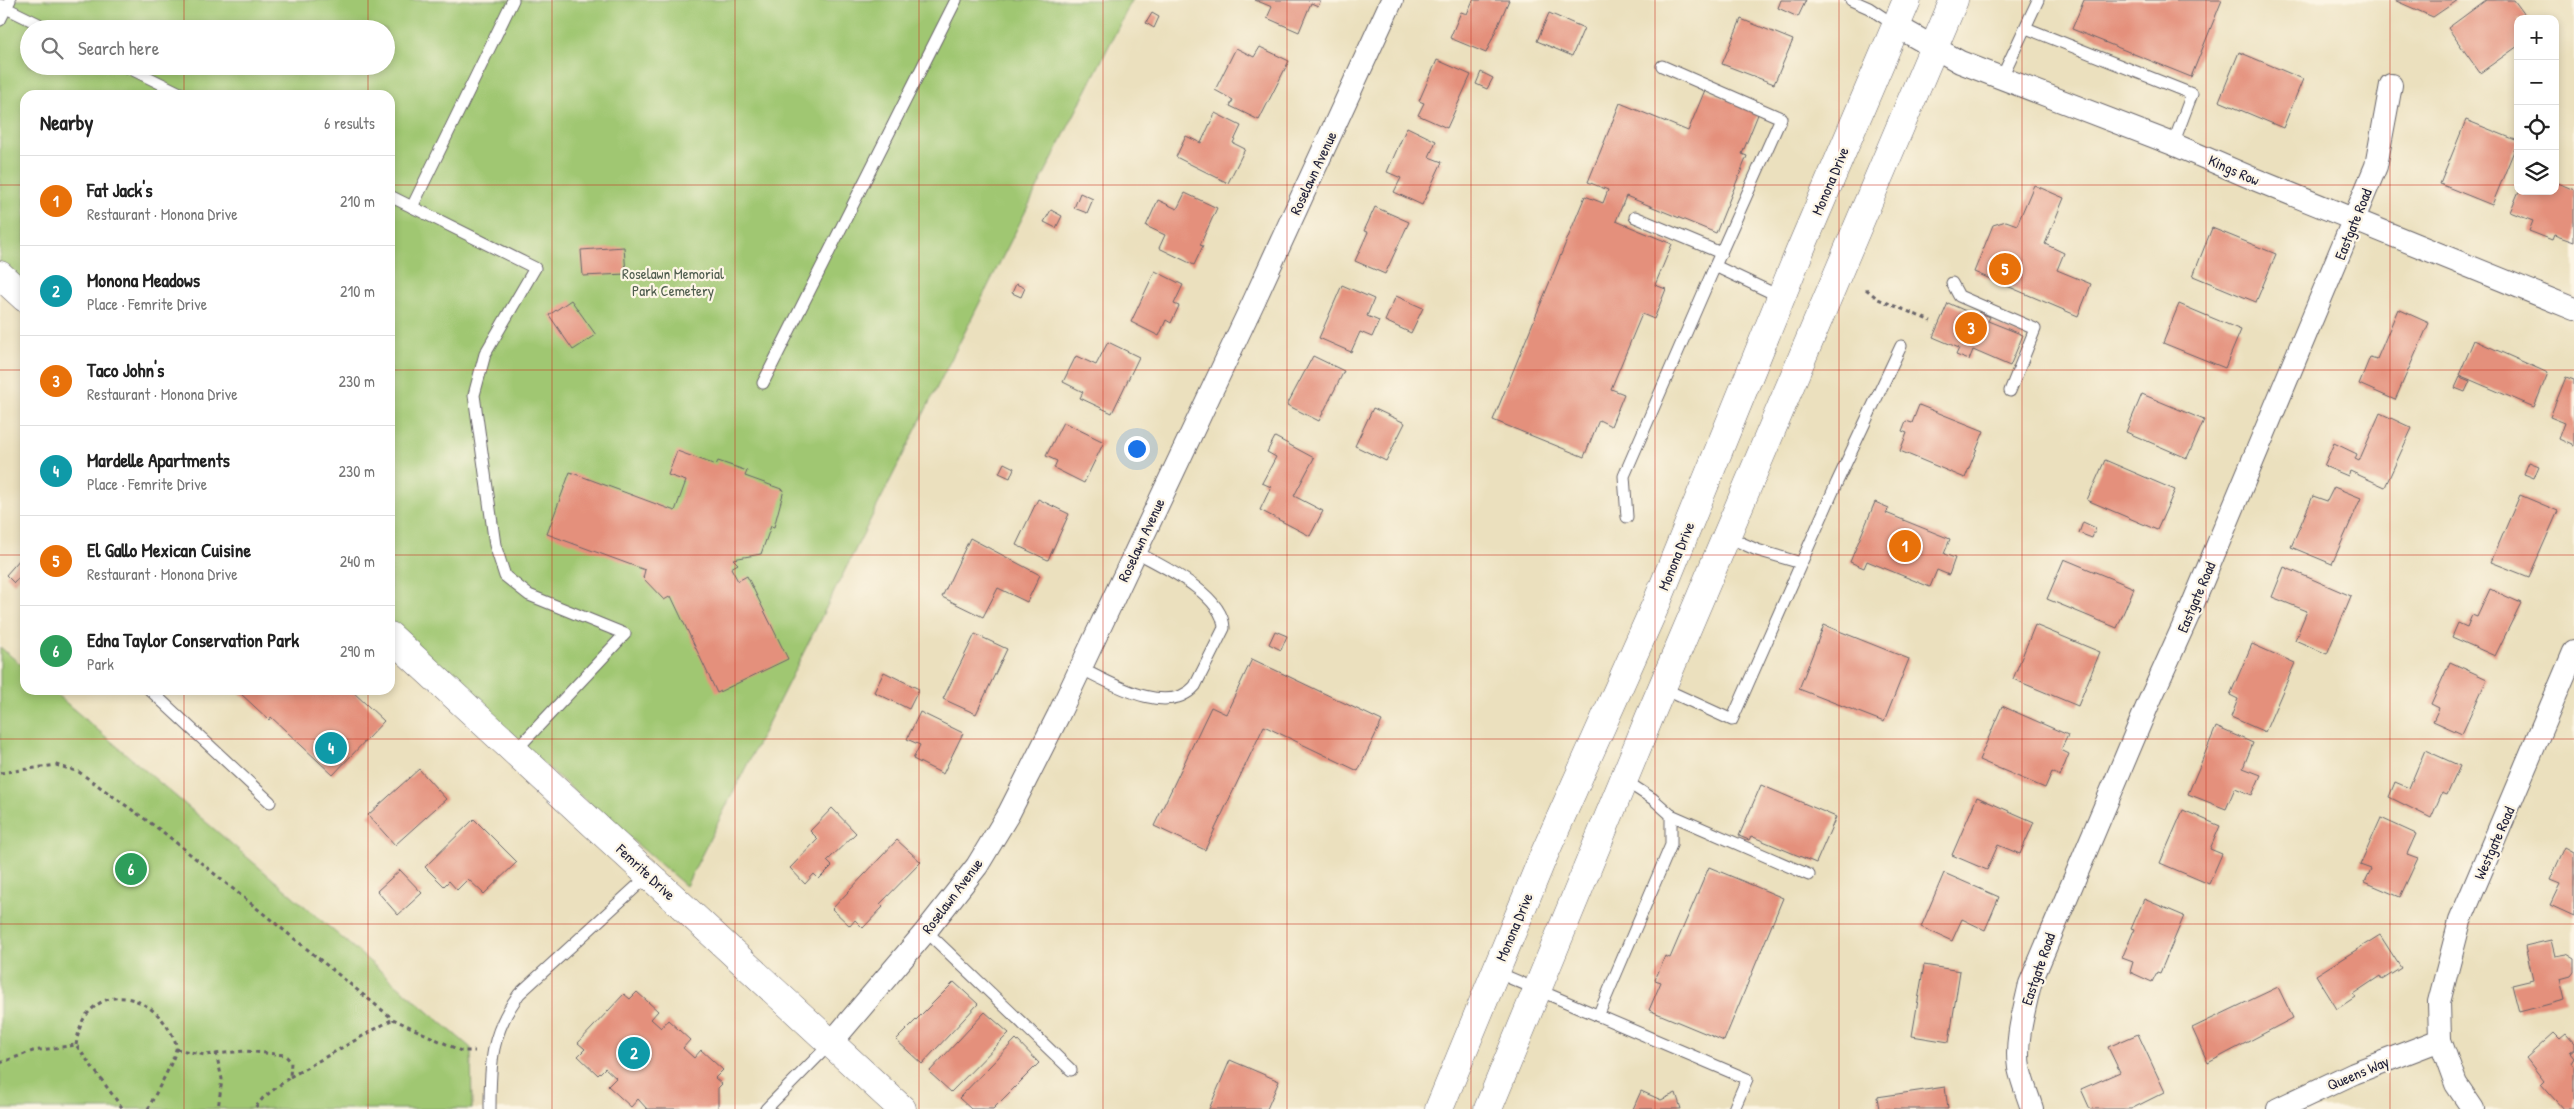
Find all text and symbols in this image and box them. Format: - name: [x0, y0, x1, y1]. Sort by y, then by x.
- map controls: [2514, 15, 2559, 195]
- button: +: [2514, 15, 2559, 60]
- search box: [20, 20, 395, 75]
- icon: search: [38, 34, 66, 62]
- text: Search here: [78, 35, 159, 61]
- button: −: [2514, 60, 2559, 105]
- button: locate: [2514, 105, 2559, 150]
- text: Nearby: [40, 108, 93, 137]
- text: 6 results: [324, 112, 375, 134]
- street label: Roselawn Avenue: [1285, 128, 1341, 218]
- street label: Monona Drive: [1806, 144, 1854, 218]
- street label: Kings Row: [2205, 149, 2263, 191]
- button: layers: [2514, 150, 2559, 195]
- text: Fat Jack's: [87, 177, 153, 203]
- street label: Eastgate Road: [2329, 185, 2377, 263]
- text: 1: [53, 190, 59, 212]
- text: 210 m: [340, 190, 375, 212]
- text: Restaurant · Monona Drive: [87, 203, 238, 225]
- pin: 5: [1989, 250, 2021, 288]
- park label: Roselawn Memorial Park Cemetery: [622, 263, 724, 301]
- text: Monona Meadows: [87, 267, 200, 293]
- text: 2: [52, 280, 60, 302]
- text: 210 m: [340, 280, 375, 302]
- text: Place · Femrite Drive: [87, 293, 207, 315]
- pin: 3: [1955, 309, 1987, 347]
- text: Taco John's: [87, 357, 164, 383]
- text: 3: [52, 370, 60, 392]
- text: 230 m: [339, 370, 375, 392]
- text: Restaurant · Monona Drive: [87, 383, 238, 405]
- your location: [1124, 436, 1150, 462]
- text: Mardelle Apartments: [87, 447, 230, 473]
- text: 4: [53, 460, 59, 482]
- text: 230 m: [339, 460, 375, 482]
- text: Place · Femrite Drive: [87, 473, 207, 495]
- street label: Roselawn Avenue: [1113, 495, 1169, 585]
- street label: Monona Drive: [1653, 519, 1699, 593]
- pin: 1: [1889, 527, 1921, 565]
- text: El Gallo Mexican Cuisine: [87, 537, 251, 563]
- text: 5: [53, 550, 59, 572]
- text: 240 m: [340, 550, 375, 572]
- street label: Eastgate Road: [2172, 558, 2220, 636]
- text: Restaurant · Monona Drive: [87, 563, 238, 585]
- text: Edna Taylor Conservation Park: [87, 627, 299, 653]
- text: 6: [53, 640, 59, 662]
- text: 290 m: [340, 640, 375, 662]
- text: Park: [87, 653, 114, 675]
- pin: 4: [315, 729, 347, 767]
- street label: Westgate Road: [2469, 803, 2519, 883]
- street label: Femrite Drive: [611, 838, 680, 905]
- pin: 6: [115, 850, 147, 888]
- street label: Roselawn Avenue: [917, 854, 987, 938]
- street label: Monona Drive: [1490, 890, 1538, 964]
- street label: Eastgate Road: [2016, 930, 2060, 1008]
- pin: 2: [618, 1034, 650, 1072]
- street label: Queens Way: [2324, 1051, 2392, 1095]

